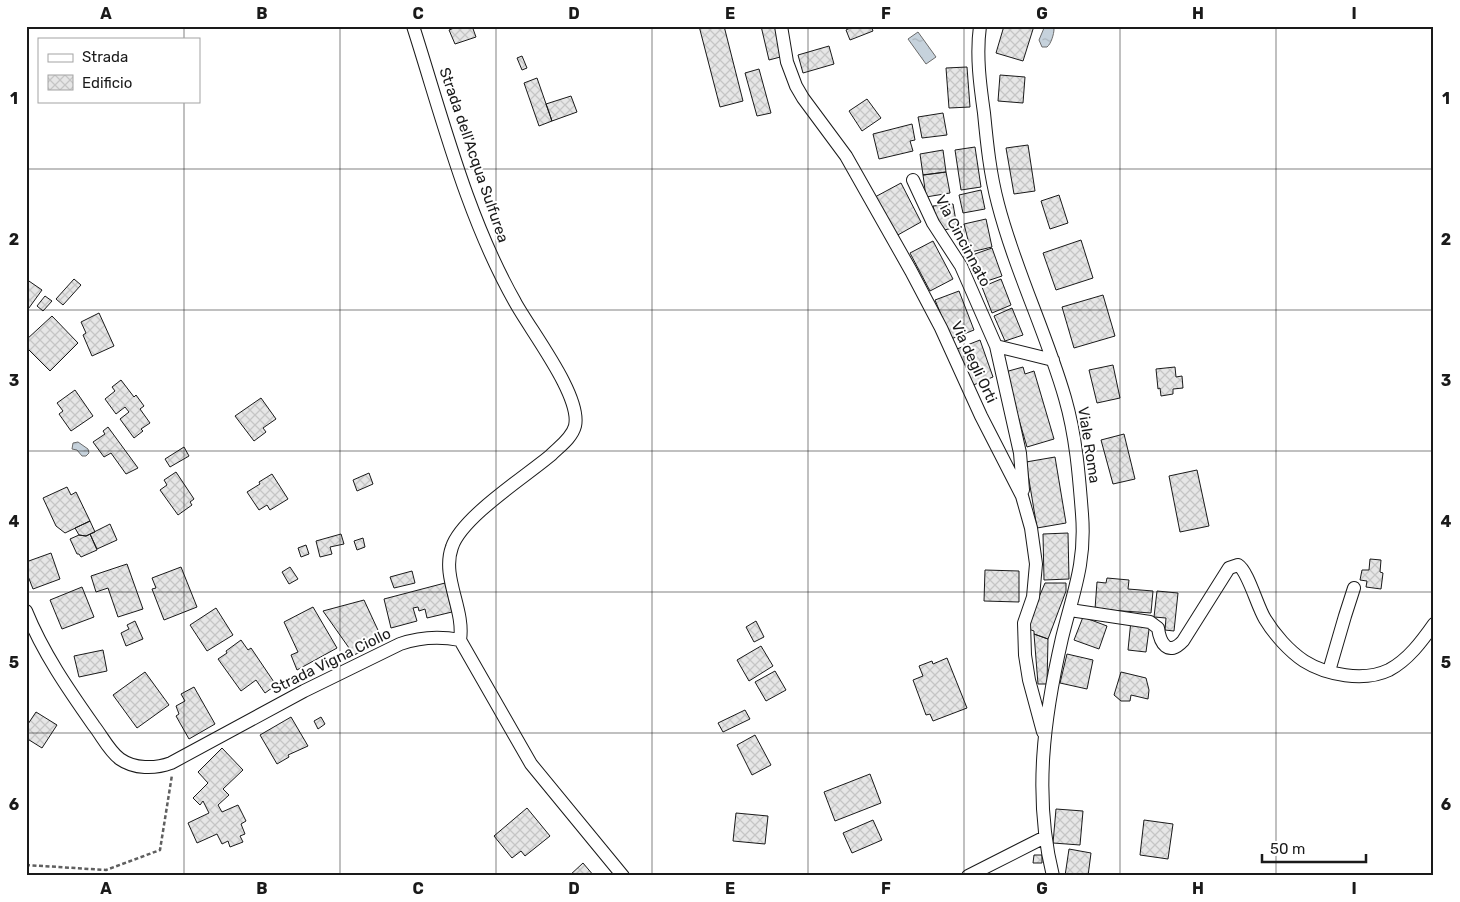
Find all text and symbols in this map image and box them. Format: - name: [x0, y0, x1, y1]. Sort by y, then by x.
- text: A: [100, 4, 112, 23]
- text: B: [256, 4, 268, 23]
- text: C: [412, 4, 424, 23]
- text: D: [568, 4, 580, 23]
- text: E: [725, 4, 735, 23]
- text: F: [881, 4, 891, 23]
- text: G: [1036, 4, 1048, 23]
- text: H: [1192, 4, 1204, 23]
- text: I: [1351, 4, 1357, 23]
- legend: [38, 38, 200, 102]
- text: Strada: [82, 48, 128, 66]
- street label: Strada dell'Acqua Sulfurea: [436, 65, 512, 245]
- text: Edificio: [82, 74, 132, 92]
- text: 1: [10, 89, 18, 108]
- text: 1: [1442, 89, 1450, 108]
- street label: Via Cincinnato: [931, 192, 995, 290]
- text: 2: [9, 230, 19, 249]
- text: 2: [1441, 230, 1451, 249]
- street label: Via degli Orti: [947, 318, 1001, 406]
- text: 3: [9, 371, 19, 390]
- text: 3: [1441, 371, 1451, 390]
- street label: Viale Roma: [1074, 405, 1104, 485]
- text: 4: [9, 512, 20, 531]
- text: 4: [1441, 512, 1452, 531]
- street label: Strada Vigna Ciollo: [268, 624, 394, 698]
- text: 5: [9, 653, 19, 672]
- text: 5: [1441, 653, 1451, 672]
- text: 6: [9, 795, 19, 814]
- text: 6: [1441, 795, 1451, 814]
- scale bar: [1262, 832, 1366, 864]
- text: 50 m: [1270, 840, 1305, 858]
- text: A: [100, 879, 112, 898]
- text: B: [256, 879, 268, 898]
- text: C: [412, 879, 424, 898]
- text: D: [568, 879, 580, 898]
- text: E: [725, 879, 735, 898]
- text: F: [881, 879, 891, 898]
- text: G: [1036, 879, 1048, 898]
- text: H: [1192, 879, 1204, 898]
- text: I: [1351, 879, 1357, 898]

